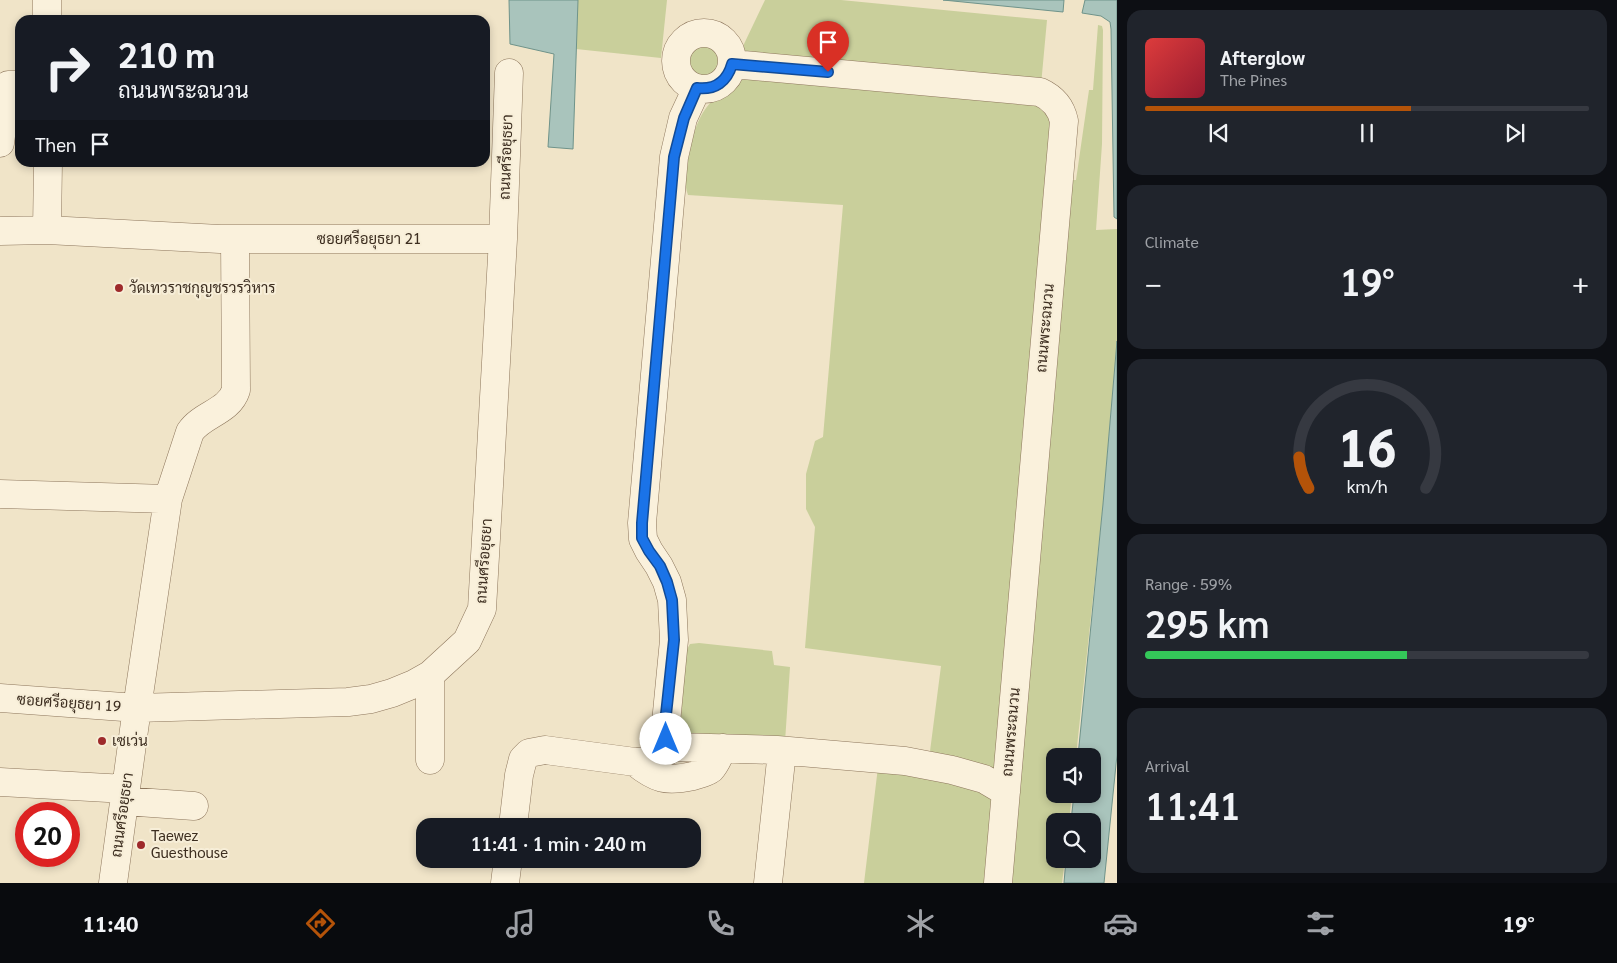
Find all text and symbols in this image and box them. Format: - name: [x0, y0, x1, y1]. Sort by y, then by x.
- pin: [807, 21, 849, 72]
- icon: arrive: [814, 28, 842, 56]
- text: 210 m: [118, 31, 215, 76]
- icon: right: [35, 35, 100, 100]
- text: Afterglow: [1220, 45, 1305, 69]
- text: The Pines: [1220, 69, 1287, 90]
- text: ถนนพระฉนวน: [118, 75, 249, 103]
- street label: ถนนศรีอยุธยา: [494, 114, 518, 200]
- icon: previous: [1205, 119, 1233, 147]
- icon: pause: [1353, 119, 1381, 147]
- icon: next: [1501, 119, 1529, 147]
- icon: arrive: [86, 130, 114, 158]
- text: Then: [35, 132, 76, 156]
- street label: ซอยศรีอยุธยา 21: [317, 228, 421, 250]
- text: Climate: [1145, 231, 1199, 252]
- text: 19°: [1340, 255, 1394, 305]
- text: −: [1145, 263, 1162, 299]
- text: +: [1572, 263, 1589, 299]
- place label: วัดเทวราชกุญชรวรวิหาร: [129, 277, 276, 299]
- marker: วัดเทวราชกุญชรวรวิหาร: [113, 282, 125, 294]
- street label: ถนนพระฉนวน: [1030, 283, 1057, 373]
- text: 16: [1338, 411, 1396, 479]
- text: km/h: [1346, 474, 1388, 497]
- street label: ถนนศรีอยุธยา: [470, 518, 498, 604]
- text: Range · 59%: [1145, 573, 1232, 594]
- text: 295 km: [1145, 597, 1270, 647]
- street label: ถนนพระฉนวน: [996, 687, 1023, 777]
- street label: ซอยศรีอยุธยา 19: [16, 688, 122, 718]
- position arrow: [639, 712, 691, 764]
- place label: เซเว่น: [112, 730, 148, 749]
- marker: เซเว่น: [96, 735, 108, 747]
- map controls: [1046, 748, 1101, 868]
- button: sound: [1046, 748, 1101, 803]
- text: Arrival: [1145, 755, 1190, 776]
- street label: ถนนศรีอยุธยา: [105, 771, 139, 859]
- text: 11:41: [1145, 779, 1241, 829]
- speed limit sign: 20: [15, 802, 80, 867]
- button: search: [1046, 813, 1101, 868]
- place label: Taewez Guesthouse: [151, 825, 228, 861]
- text: 11:41 · 1 min · 240 m: [471, 831, 646, 855]
- marker: Taewez Guesthouse: [135, 839, 147, 851]
- icon: directions: [303, 906, 338, 941]
- icon: music: [503, 906, 538, 941]
- icon: phone: [703, 906, 738, 941]
- icon: climate: [903, 906, 938, 941]
- icon: car: [1103, 906, 1138, 941]
- icon: filters: [1303, 906, 1338, 941]
- text: 11:40: [82, 909, 139, 937]
- text: 19°: [1503, 909, 1535, 937]

